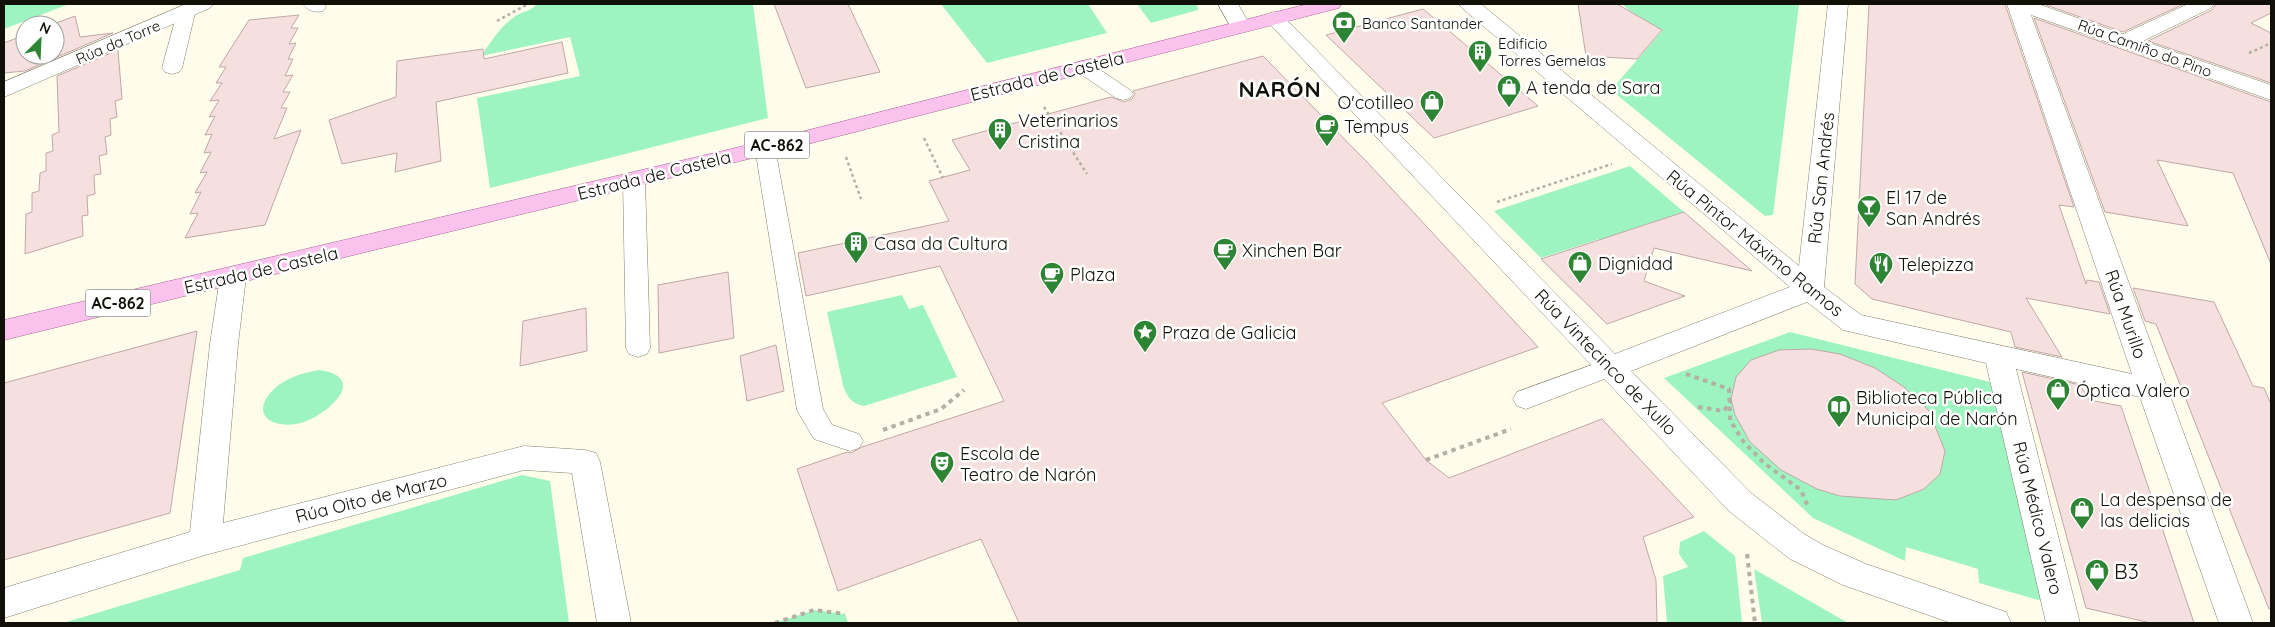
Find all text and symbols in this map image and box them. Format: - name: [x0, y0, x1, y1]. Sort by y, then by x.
- bank icon: Banco Santander: [1331, 10, 1357, 44]
- place label: Banco Santander: [1362, 14, 1483, 33]
- north arrow: [15, 15, 65, 65]
- street label: Rúa Camiño do Pino: [2075, 15, 2215, 81]
- street label: Rúa da Torre: [73, 16, 163, 68]
- text: N: [37, 18, 54, 38]
- place label: Edificio Torres Gemelas: [1498, 34, 1606, 70]
- building icon: Edificio Torres Gemelas: [1467, 39, 1493, 73]
- street label: Estrada de Castela: [968, 46, 1126, 106]
- shop icon: A tenda de Sara: [1496, 74, 1522, 108]
- district label: NARÓN: [1238, 75, 1322, 103]
- place label: A tenda de Sara: [1526, 76, 1661, 99]
- shop icon: O'cotilleo: [1419, 89, 1445, 123]
- place label: O'cotilleo: [1337, 91, 1414, 114]
- place label: Veterinarios Cristina: [1018, 109, 1118, 153]
- street label: Rúa San Andrés: [1803, 111, 1839, 245]
- cafe icon: Tempus: [1314, 113, 1340, 147]
- place label: Tempus: [1344, 115, 1409, 138]
- building icon: Veterinarios Cristina: [987, 117, 1013, 151]
- road number: AC-862: [744, 132, 810, 158]
- street label: Estrada de Castela: [575, 145, 733, 205]
- street label: Rúa Pintor Máximo Ramos: [1662, 165, 1848, 321]
- place label: El 17 de San Andrés: [1886, 186, 1980, 230]
- bar icon: El 17 de San Andrés: [1856, 194, 1882, 228]
- building icon: Casa da Cultura: [843, 230, 869, 264]
- place label: Casa da Cultura: [874, 232, 1008, 255]
- cafe icon: Xinchen Bar: [1212, 237, 1238, 271]
- place label: Xinchen Bar: [1242, 239, 1342, 262]
- street label: Estrada de Castela: [182, 241, 340, 299]
- shop icon: Dignidad: [1567, 250, 1593, 284]
- restaurant icon: Telepizza: [1868, 251, 1894, 285]
- place label: Dignidad: [1598, 252, 1673, 275]
- place label: Telepizza: [1898, 253, 1974, 276]
- cafe icon: Plaza: [1039, 261, 1065, 295]
- place label: Plaza: [1070, 263, 1115, 286]
- street label: Rúa Murillo: [2100, 266, 2152, 362]
- street label: Rúa Vintecinco de Xullo: [1530, 284, 1682, 440]
- road number: AC-862: [86, 290, 150, 316]
- place icon: Praza de Galicia: [1132, 319, 1158, 353]
- place label: Praza de Galicia: [1162, 321, 1297, 344]
- shop icon: Óptica Valero: [2045, 377, 2071, 411]
- place label: Óptica Valero: [2076, 379, 2190, 402]
- place label: Biblioteca Pública Municipal de Narón: [1856, 386, 2018, 430]
- library icon: Biblioteca Pública Municipal de Narón: [1826, 394, 1852, 428]
- street label: Rúa Médico Valero: [2008, 439, 2068, 597]
- place label: Escola de Teatro de Narón: [960, 442, 1097, 486]
- theatre icon: Escola de Teatro de Narón: [929, 450, 955, 484]
- street label: Rúa Oito de Marzo: [293, 468, 449, 528]
- place label: La despensa de las delicias: [2100, 488, 2232, 532]
- shop icon: La despensa de las delicias: [2069, 496, 2095, 530]
- shop icon: B3: [2084, 558, 2110, 592]
- place label: B3: [2114, 558, 2139, 584]

